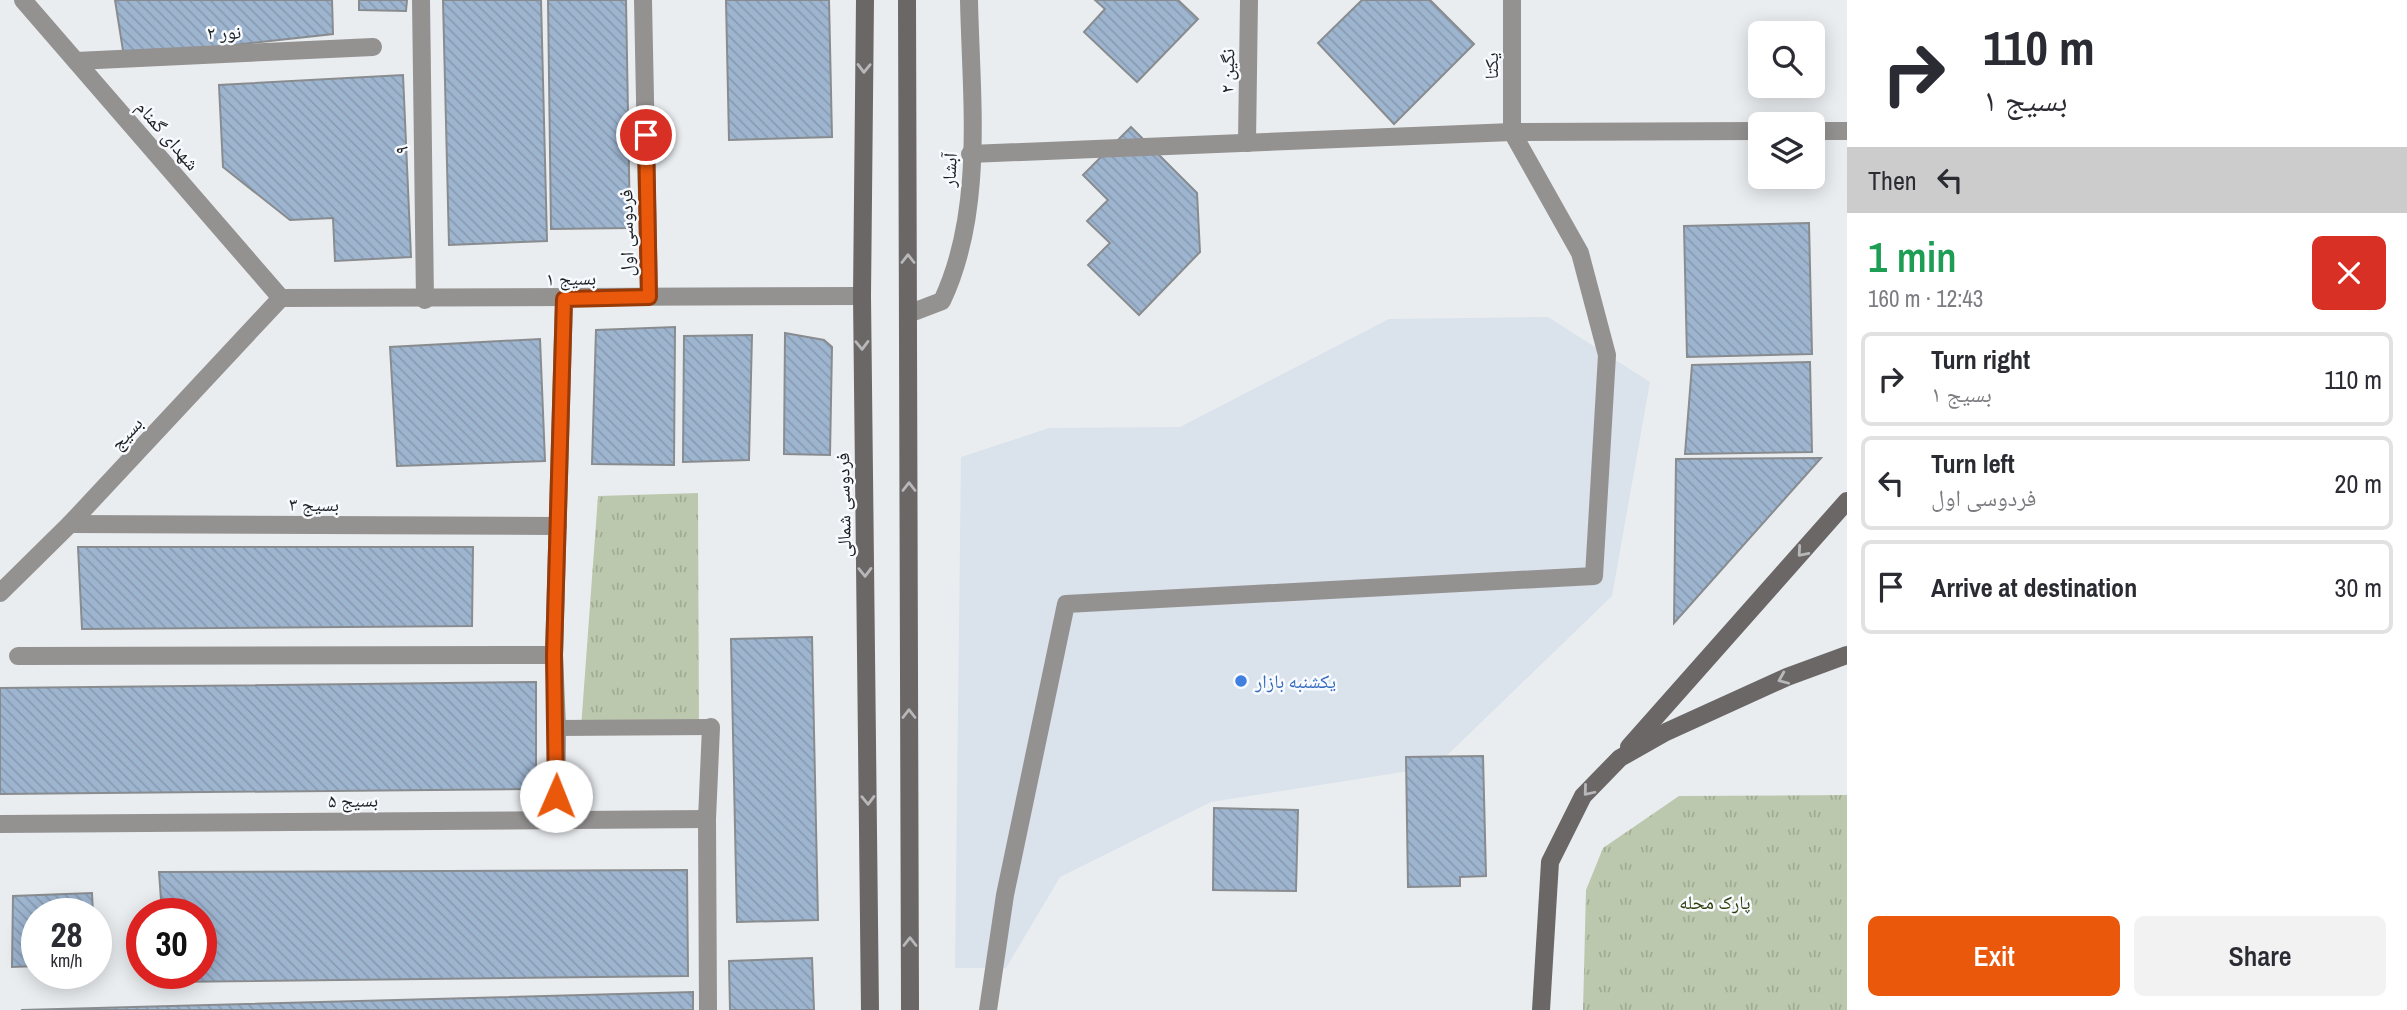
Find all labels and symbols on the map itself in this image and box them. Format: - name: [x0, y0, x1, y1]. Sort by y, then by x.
- street label: نور ۲: [206, 18, 242, 46]
- street label: نگین ۲: [1214, 48, 1240, 94]
- street label: یکتا: [1478, 52, 1504, 79]
- one-way arrow: [856, 63, 872, 74]
- street label: شهدای گمنام: [130, 94, 206, 176]
- pin: [616, 105, 676, 165]
- street label: ۹: [388, 146, 414, 154]
- street label: آبشار: [935, 151, 963, 189]
- street label: فردوسی اول: [612, 189, 640, 277]
- one-way arrow: [900, 254, 916, 264]
- street label: بسیج ۱: [546, 265, 596, 291]
- one-way arrow: [854, 340, 870, 350]
- street label: بسیج: [104, 410, 148, 456]
- street label: فردوسی شمالی: [829, 452, 857, 557]
- one-way arrow: [901, 481, 917, 492]
- street label: بسیج ۳: [289, 491, 339, 517]
- one-way arrow: [1798, 544, 1810, 557]
- one-way arrow: [857, 567, 873, 578]
- place label: یکشنبه بازار: [1254, 668, 1336, 694]
- one-way arrow: [1778, 671, 1791, 685]
- marker: یکشنبه بازار: [1233, 673, 1249, 689]
- one-way arrow: [901, 709, 917, 719]
- position arrow: [519, 759, 593, 833]
- one-way arrow: [1584, 783, 1596, 796]
- street label: بسیج ۵: [328, 787, 378, 813]
- one-way arrow: [860, 794, 875, 805]
- park label: پارک محله: [1679, 889, 1751, 915]
- speed limit sign: 30: [126, 898, 217, 989]
- one-way arrow: [902, 936, 918, 947]

